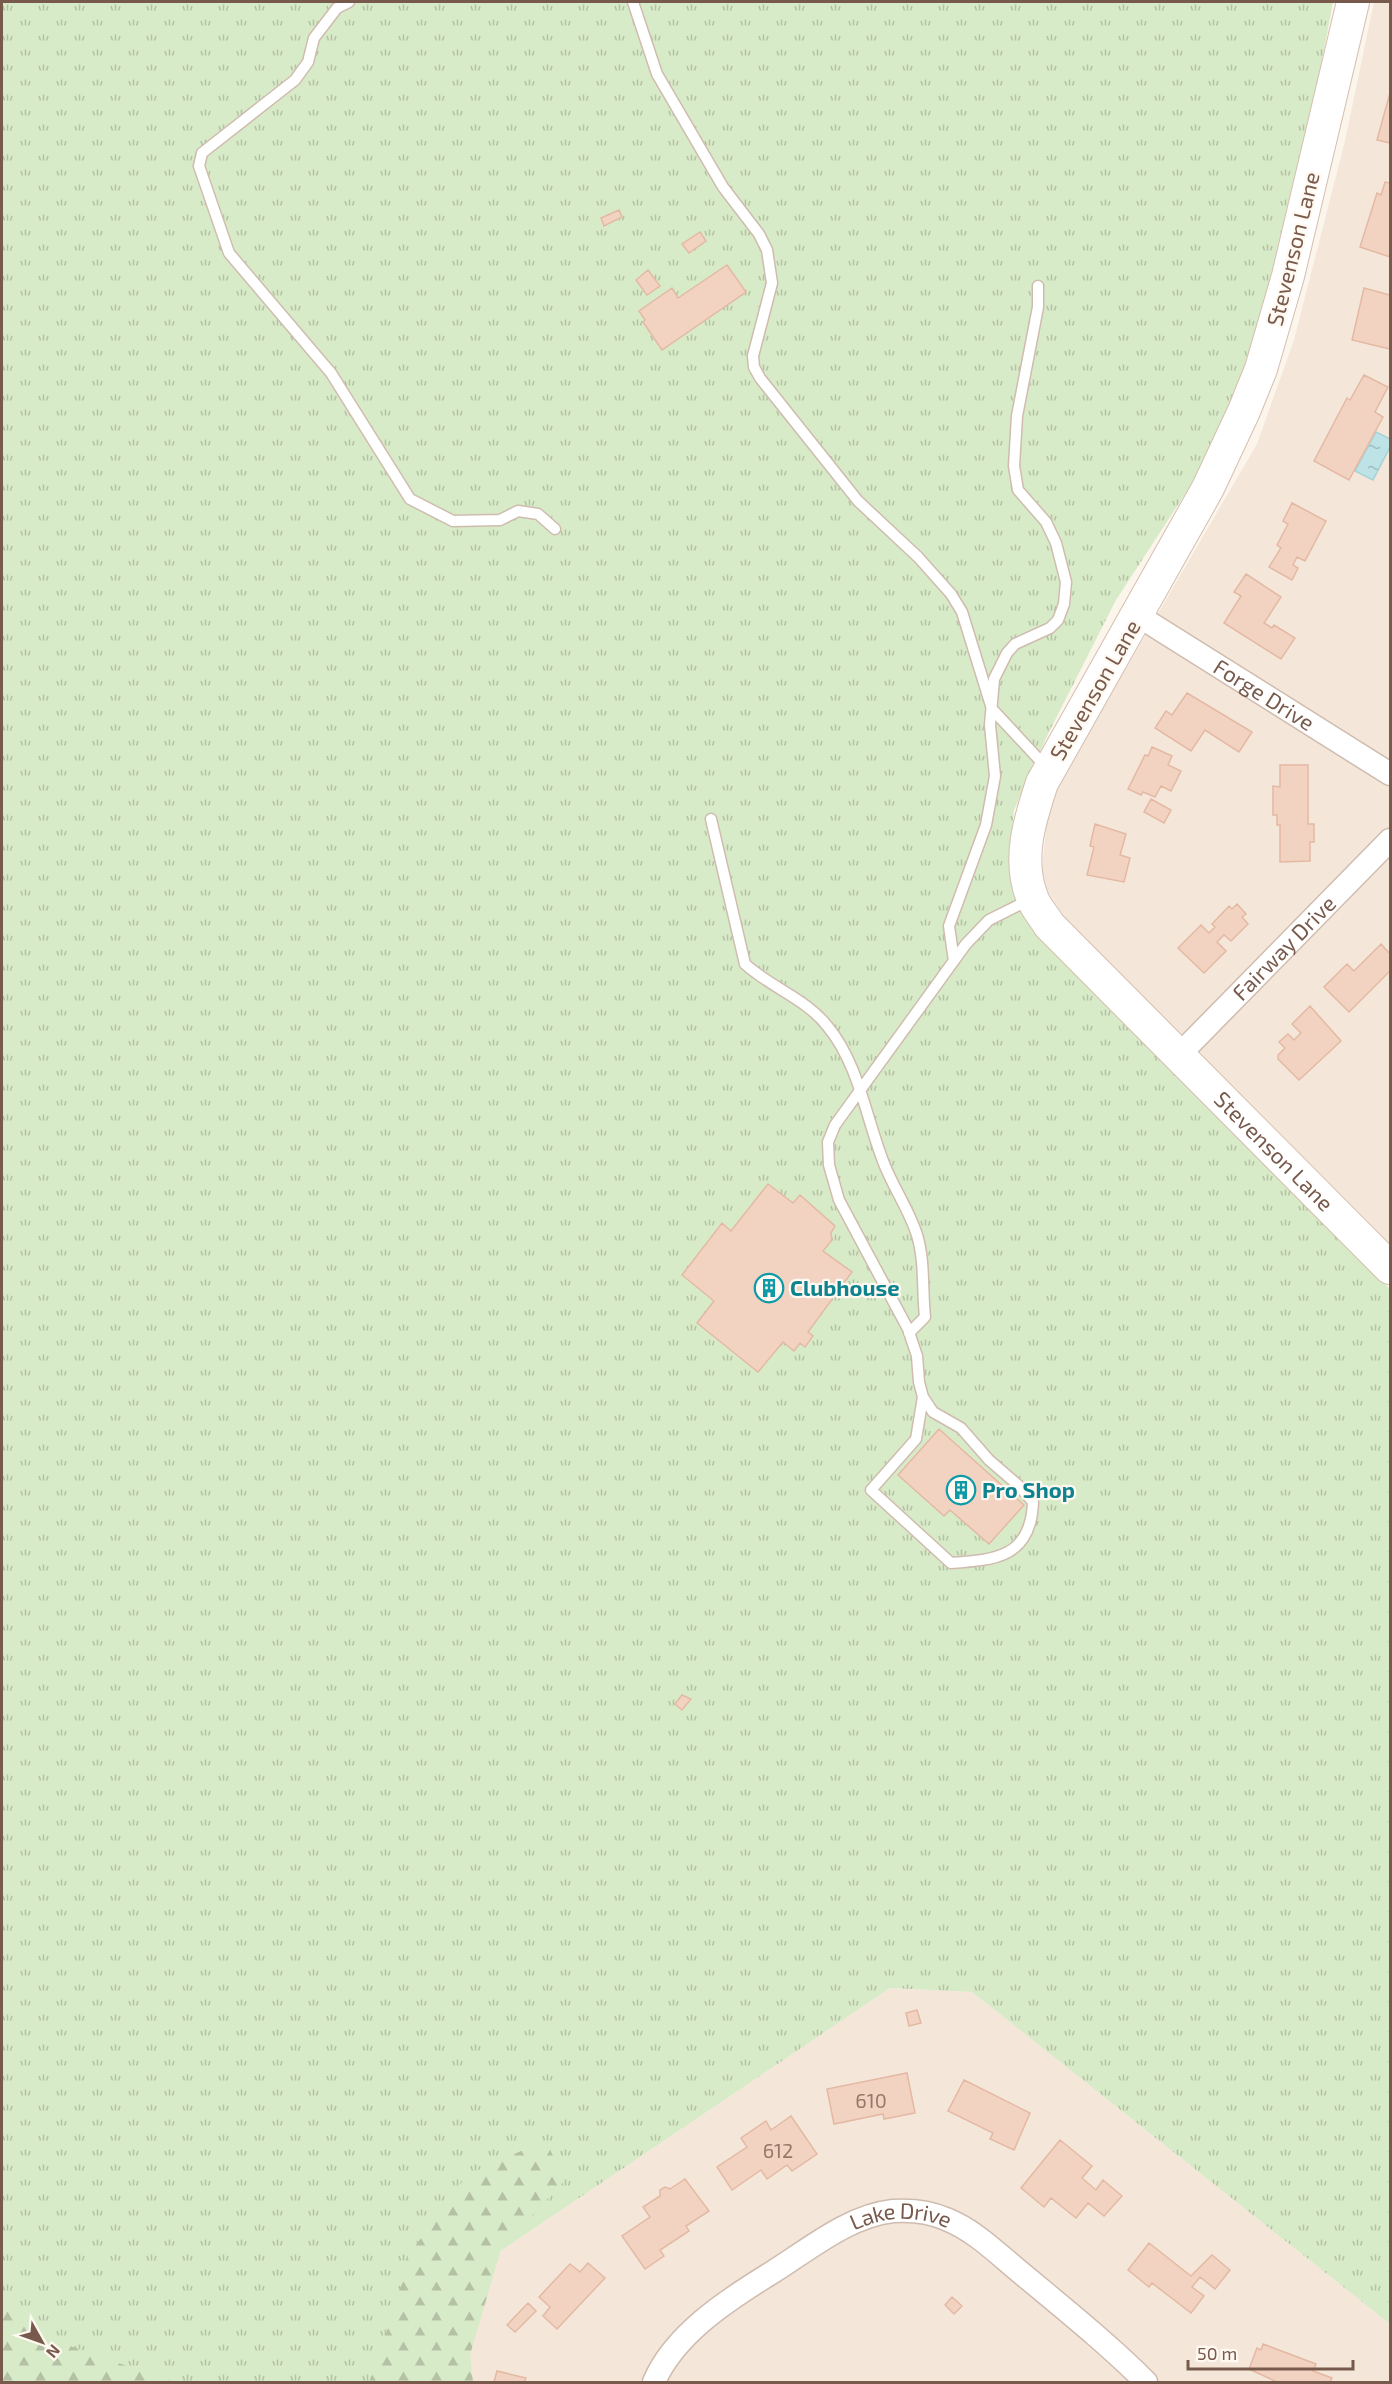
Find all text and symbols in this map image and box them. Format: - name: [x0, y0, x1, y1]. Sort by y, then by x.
- street label: Stevenson Lane: [1260, 169, 1324, 328]
- street label: Stevenson Lane: [1043, 615, 1145, 764]
- street label: Forge Drive: [1209, 653, 1320, 735]
- street label: Fairway Drive: [1226, 890, 1340, 1005]
- street label: Stevenson Lane: [1210, 1085, 1339, 1216]
- building icon: Clubhouse: [753, 1272, 785, 1304]
- place label: Clubhouse: [790, 1274, 900, 1300]
- building icon: Pro Shop: [945, 1474, 977, 1506]
- place label: Pro Shop: [982, 1476, 1075, 1502]
- house number: 610: [855, 2088, 887, 2112]
- house number: 612: [763, 2138, 793, 2162]
- street label: Lake Drive: [845, 2197, 956, 2235]
- north arrow: [12, 2312, 72, 2372]
- scale bar: [1188, 2333, 1353, 2371]
- text: N: [43, 2341, 65, 2362]
- text: 50 m: [1197, 2342, 1237, 2364]

